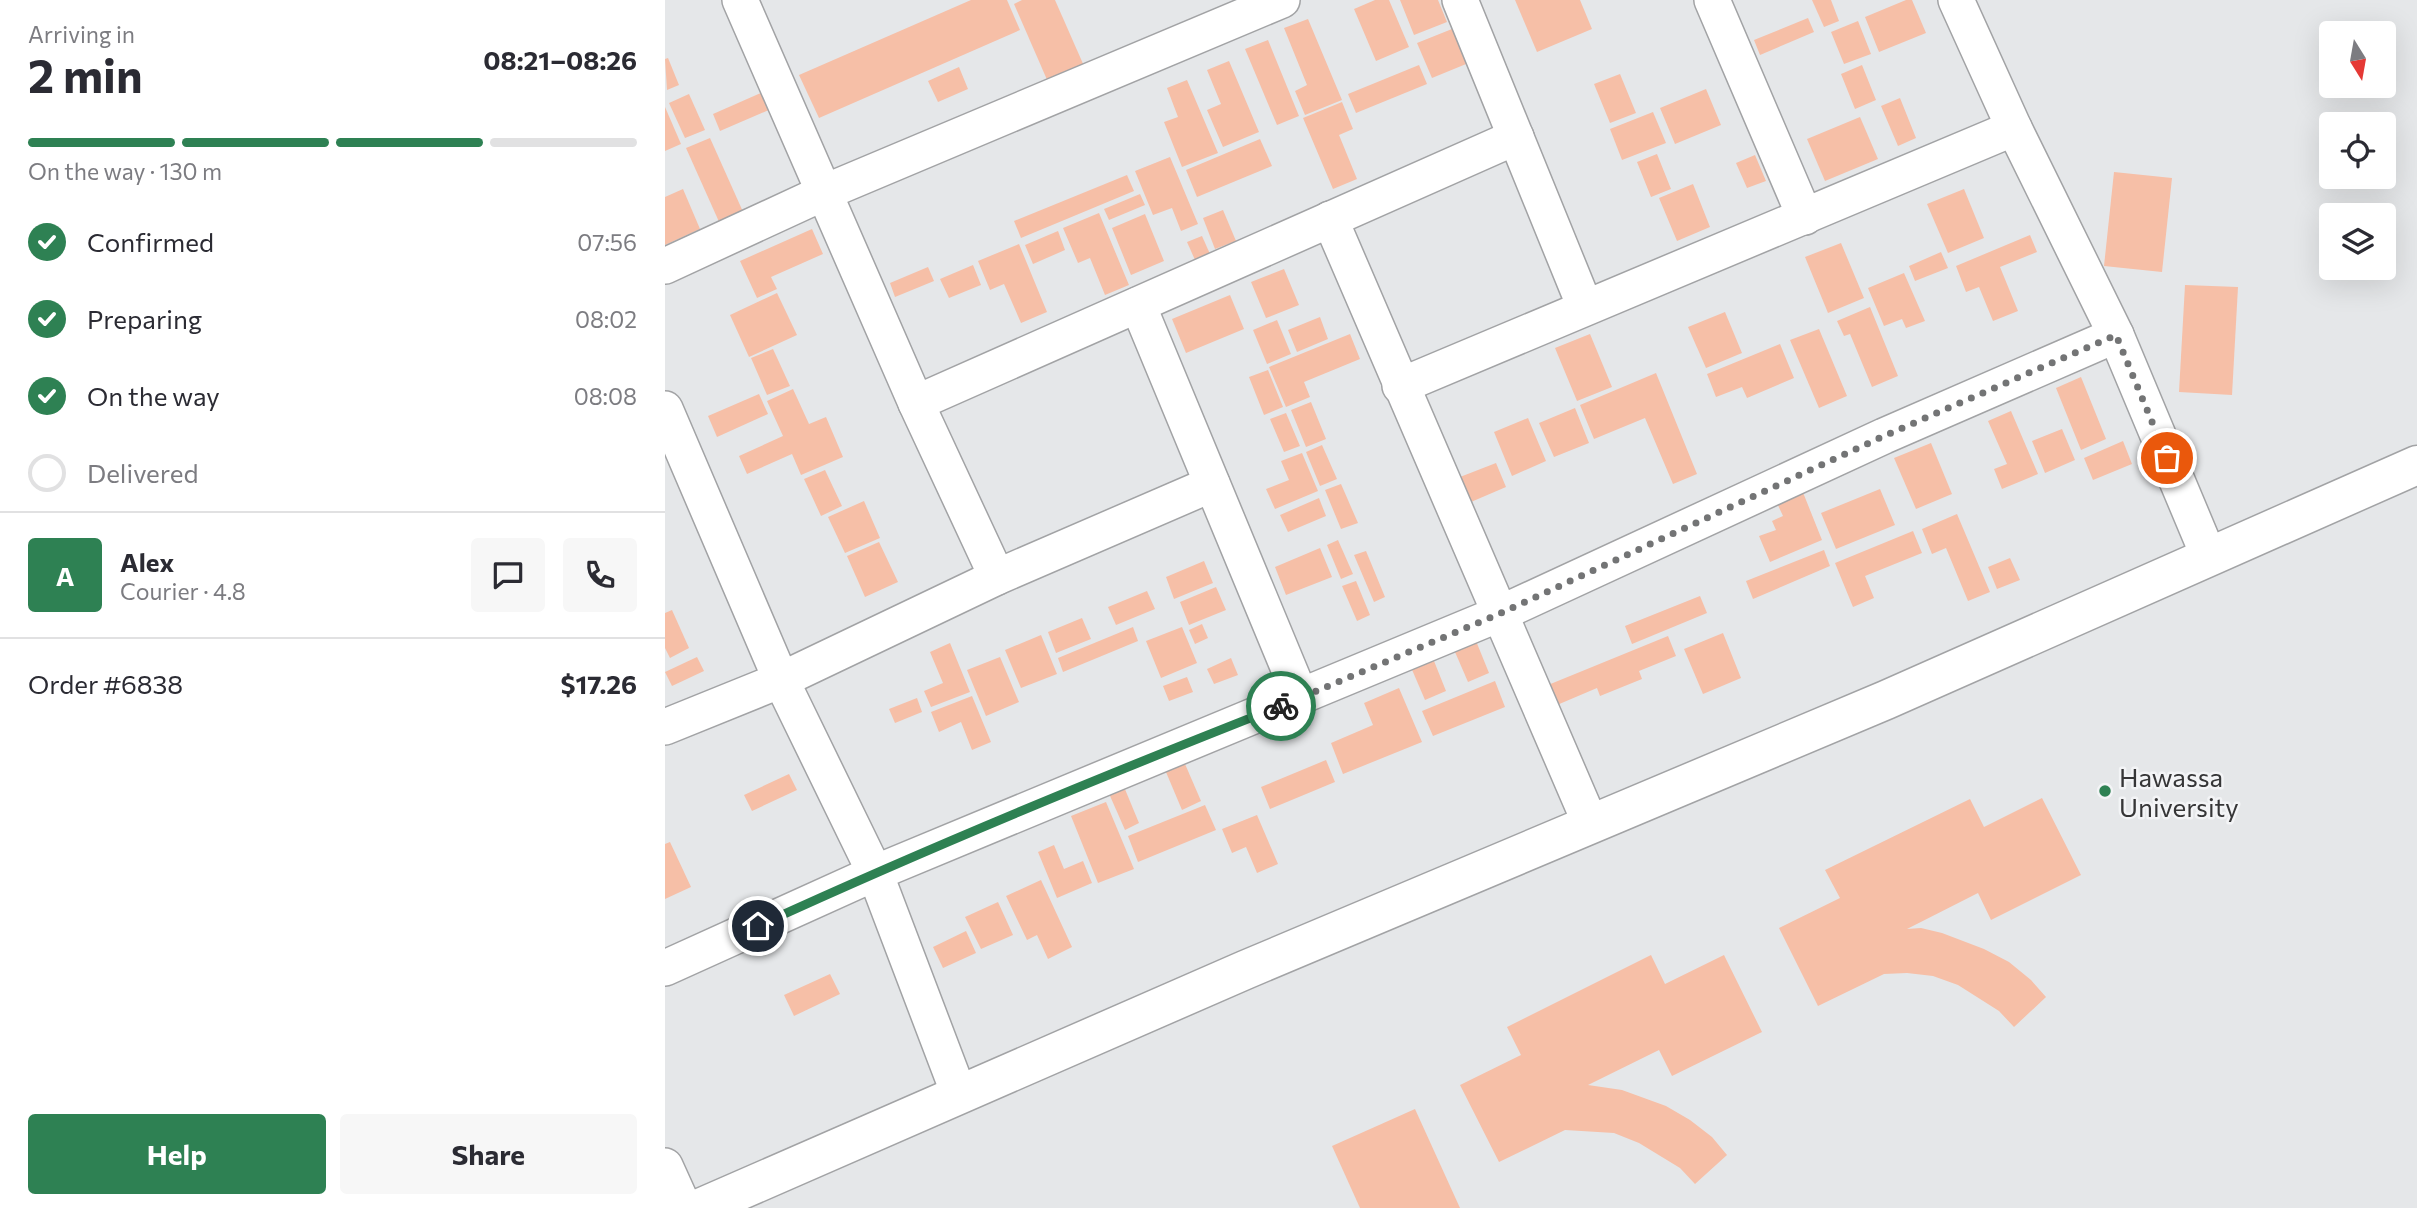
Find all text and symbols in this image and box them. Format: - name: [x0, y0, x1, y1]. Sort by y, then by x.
- text: Arriving in: [28, 20, 135, 48]
- north arrow: [2319, 21, 2396, 98]
- map controls: [2319, 21, 2396, 280]
- text: 08:21–08:26: [483, 44, 637, 75]
- text: 2 min: [28, 46, 143, 102]
- button: locate: [2319, 112, 2396, 189]
- text: On the way · 130 m: [28, 157, 222, 185]
- button: layers: [2319, 203, 2396, 280]
- icon: check: [28, 223, 66, 261]
- text: Confirmed: [87, 226, 214, 257]
- text: 07:56: [577, 228, 637, 256]
- icon: check: [28, 300, 66, 338]
- text: Preparing: [87, 303, 202, 334]
- text: 08:02: [575, 305, 637, 333]
- icon: check: [28, 377, 66, 415]
- text: On the way: [87, 380, 220, 411]
- text: 08:08: [574, 382, 637, 410]
- pin: [2137, 428, 2197, 488]
- icon: bag: [2148, 439, 2186, 477]
- text: Delivered: [87, 457, 198, 488]
- button: chat: [471, 538, 545, 612]
- button: phone: [563, 538, 637, 612]
- text: Alex: [120, 546, 174, 577]
- text: A: [56, 560, 74, 591]
- text: Courier · 4.8: [120, 577, 246, 605]
- text: Order #6838: [28, 668, 183, 699]
- text: $17.26: [561, 668, 637, 699]
- courier: [1246, 671, 1316, 741]
- icon: bike: [1262, 687, 1300, 725]
- place label: Hawassa University: [2119, 761, 2239, 822]
- marker: Hawassa University: [2097, 783, 2113, 799]
- pin: [728, 896, 788, 956]
- icon: home: [739, 907, 777, 945]
- button: Help: [28, 1114, 326, 1194]
- button: Share: [340, 1114, 637, 1194]

